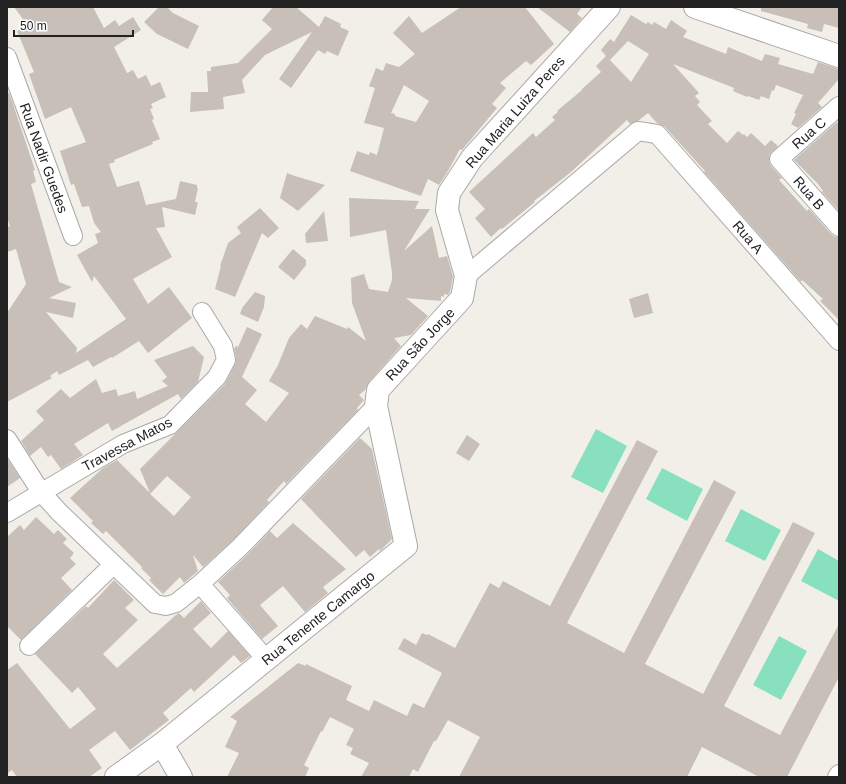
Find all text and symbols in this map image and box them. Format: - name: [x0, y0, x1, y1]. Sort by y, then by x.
- scale bar: [14, 12, 133, 38]
- text: 50 m: [20, 19, 47, 33]
- street label: Rua Maria Luiza Peres: [462, 53, 568, 171]
- street label: Rua Nadir Guedes: [17, 101, 71, 215]
- street label: Rua C: [789, 114, 829, 152]
- street label: Rua B: [790, 173, 828, 213]
- street label: Rua A: [729, 217, 767, 257]
- street label: Rua São Jorge: [382, 304, 458, 384]
- street label: Travessa Matos: [80, 414, 174, 474]
- street label: Rua Tenente Camargo: [258, 567, 378, 668]

